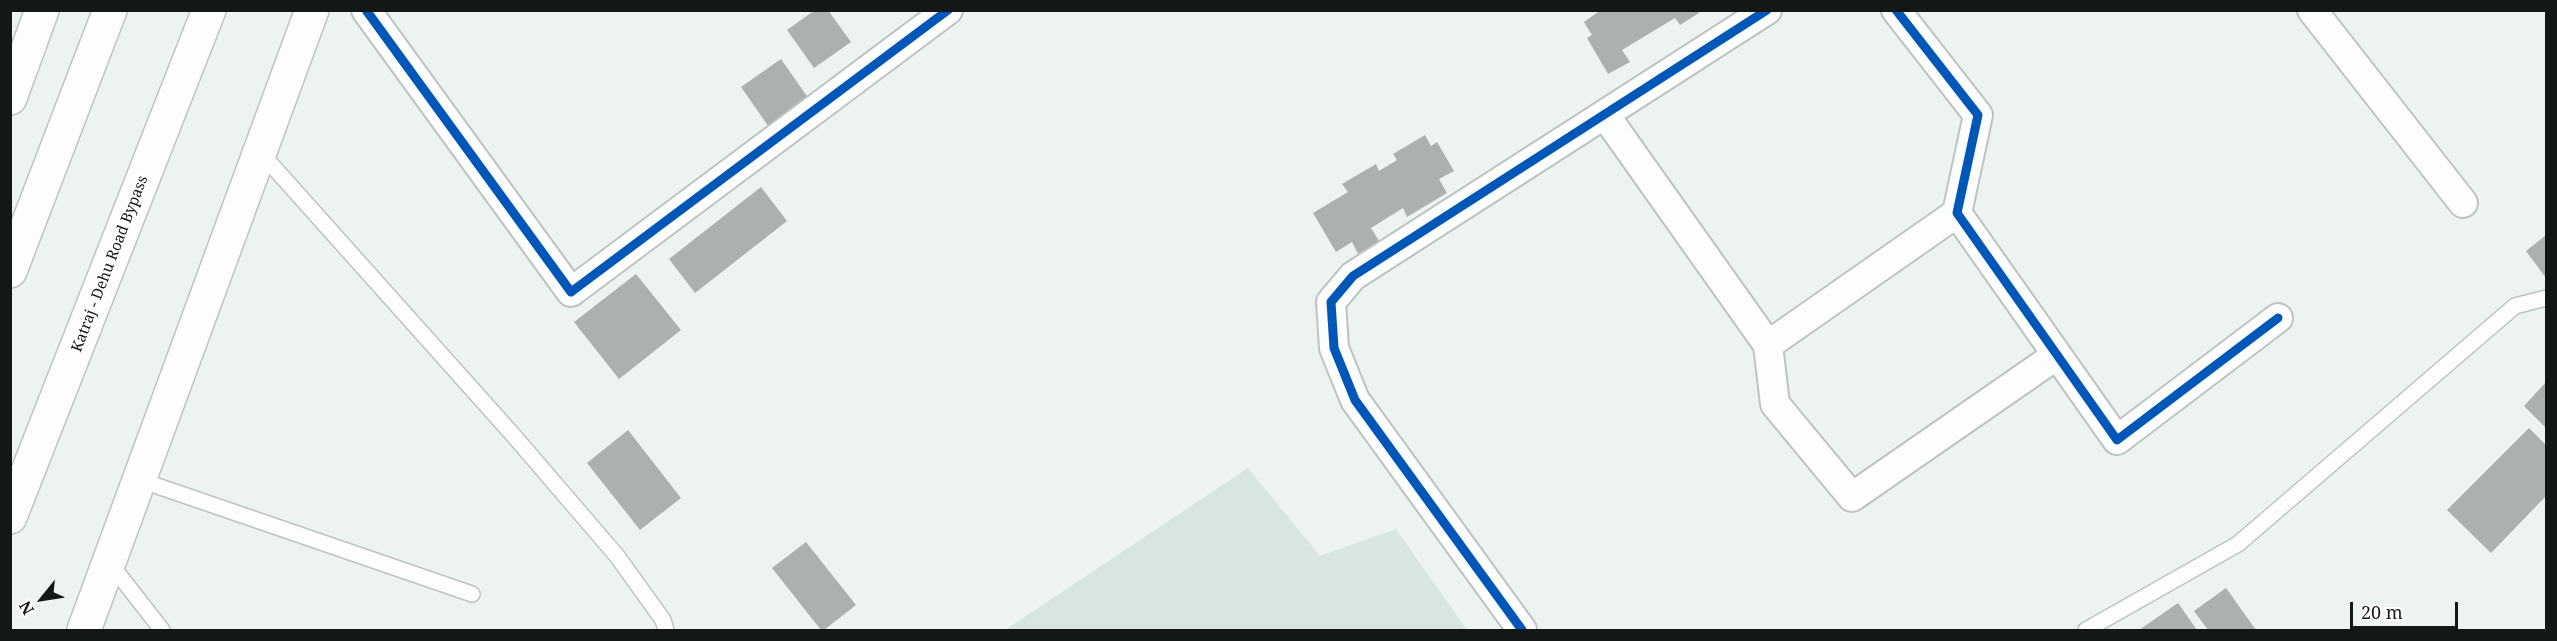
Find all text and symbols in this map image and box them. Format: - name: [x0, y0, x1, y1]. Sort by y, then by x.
- street label: Katraj - Dehu Road Bypass: [68, 173, 152, 355]
- north arrow: [12, 569, 72, 629]
- scale bar: [2353, 590, 2461, 628]
- text: N: [14, 597, 39, 619]
- text: 20 m: [2361, 600, 2403, 624]

